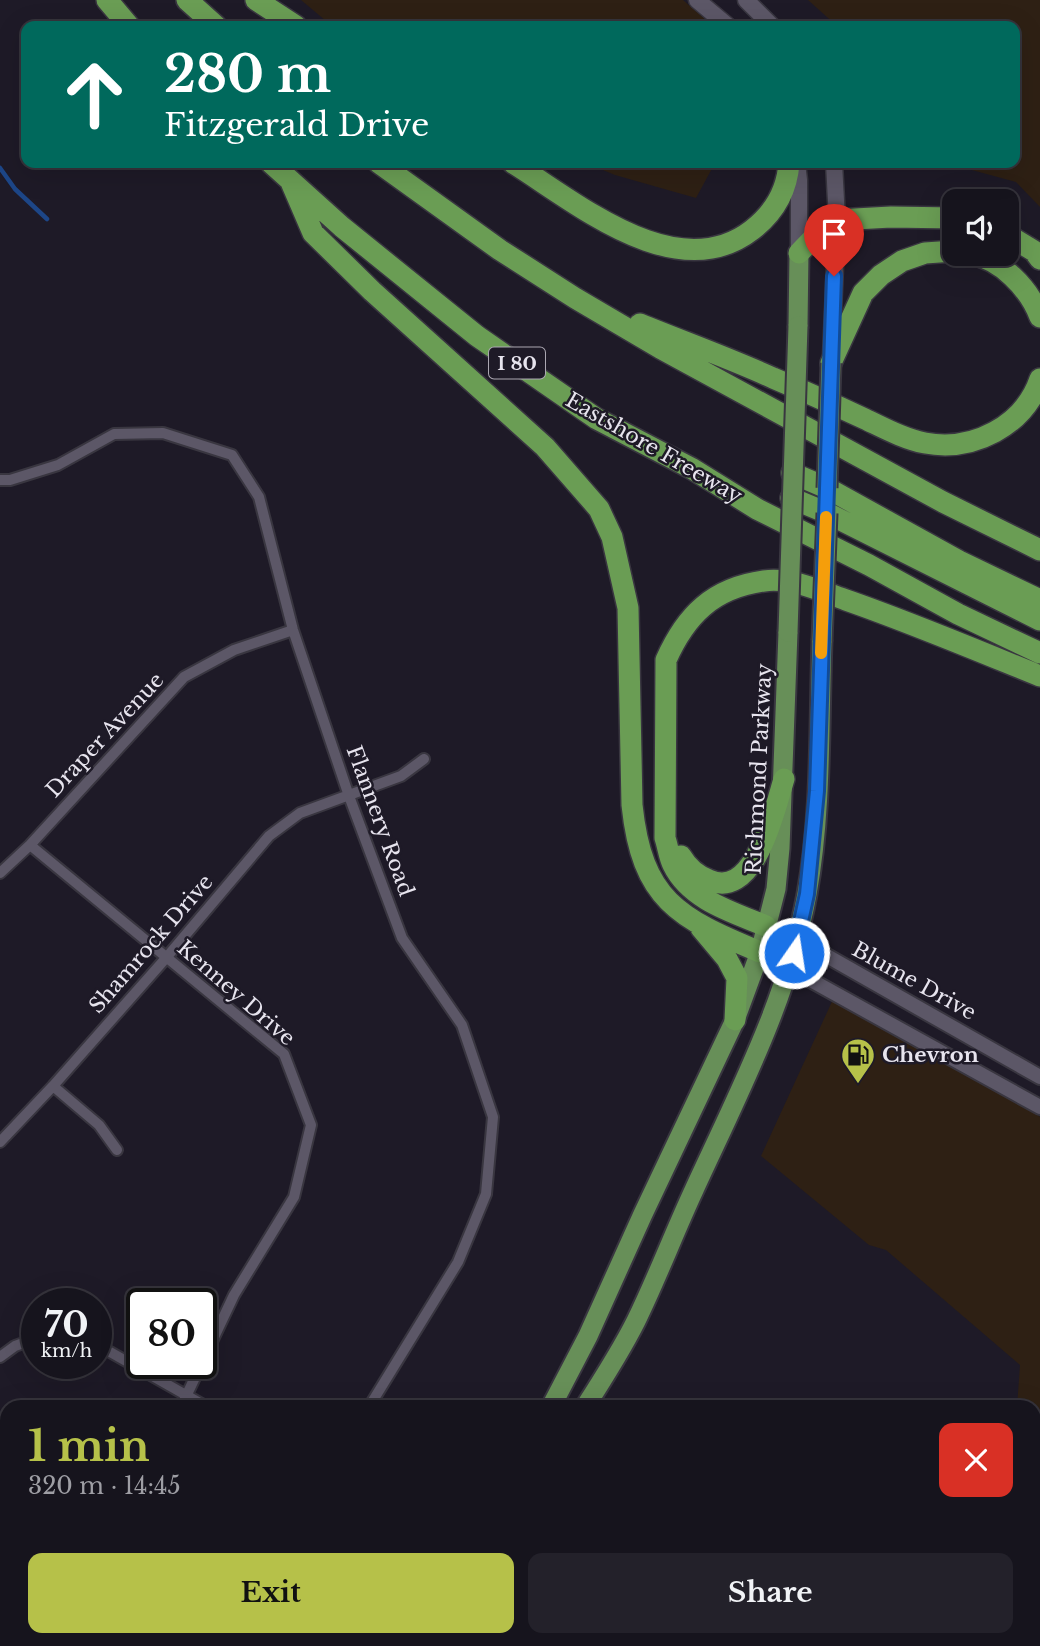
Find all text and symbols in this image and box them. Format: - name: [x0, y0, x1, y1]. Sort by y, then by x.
- text: 280 m: [164, 44, 331, 105]
- icon: ahead: [49, 49, 140, 140]
- text: Fitzgerald Drive: [164, 105, 429, 145]
- map controls: [942, 189, 1019, 266]
- button: sound: [942, 189, 1019, 266]
- pin: [804, 204, 864, 276]
- icon: arrive: [815, 215, 853, 253]
- road number: I 80: [489, 348, 545, 378]
- street label: Eastshore Freeway: [561, 387, 747, 509]
- street label: Richmond Parkway: [740, 662, 778, 875]
- street label: Draper Avenue: [41, 667, 169, 803]
- street label: Flannery Road: [341, 742, 419, 900]
- street label: Shamrock Drive: [84, 869, 218, 1019]
- position arrow: [757, 916, 831, 990]
- street label: Kenney Drive: [172, 935, 300, 1051]
- street label: Blume Drive: [848, 936, 980, 1026]
- fuel station icon: Chevron: [839, 1036, 877, 1085]
- place label: Chevron: [882, 1042, 979, 1068]
- speed limit sign: 80: [126, 1288, 217, 1379]
- text: 70: [44, 1303, 89, 1346]
- text: km/h: [41, 1340, 92, 1362]
- text: 1 min: [28, 1420, 150, 1472]
- button: close: [939, 1423, 1013, 1497]
- text: 320 m · 14:45: [28, 1472, 181, 1500]
- button: Exit: [28, 1553, 514, 1633]
- button: Share: [528, 1553, 1013, 1633]

